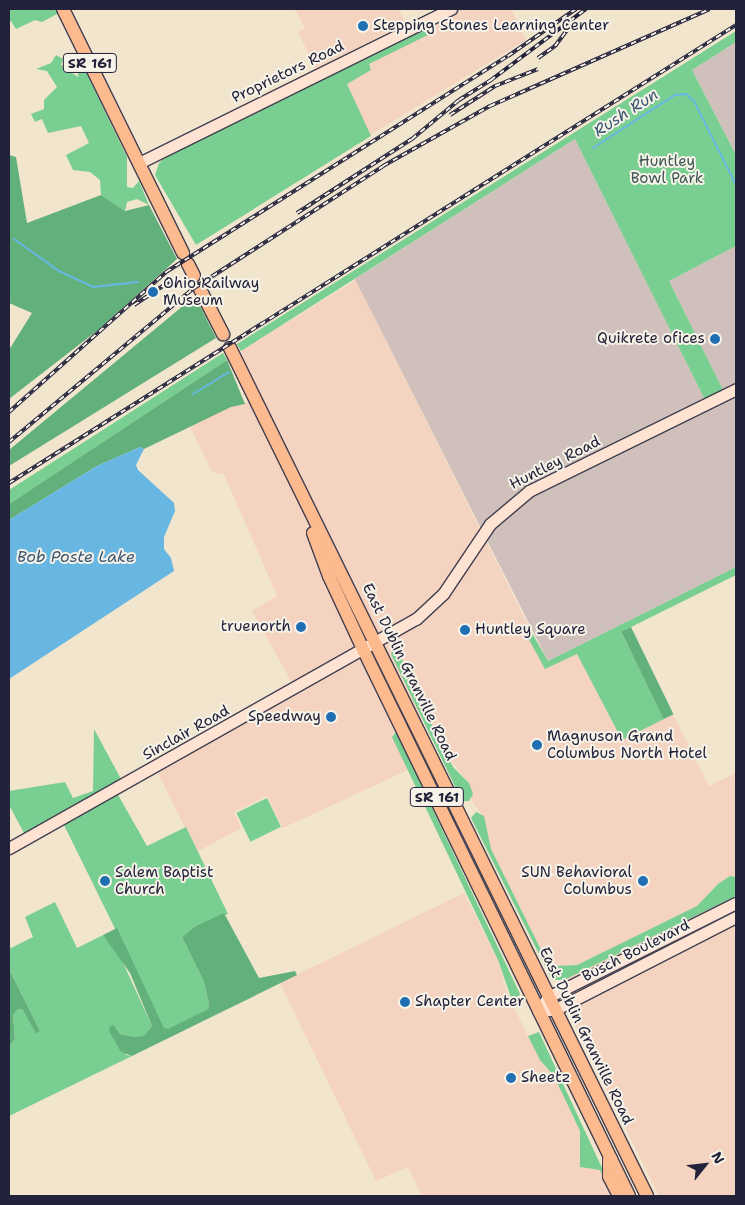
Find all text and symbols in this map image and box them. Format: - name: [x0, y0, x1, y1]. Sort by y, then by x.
- place label: Stepping Stones Learning Center: [373, 17, 609, 35]
- marker: Stepping Stones Learning Center: [357, 20, 369, 32]
- street label: Proprietors Road: [229, 37, 347, 107]
- road number: SR 161: [62, 52, 118, 74]
- water label: Rush Run: [590, 85, 662, 141]
- park label: Huntley Bowl Park: [631, 152, 703, 187]
- place label: Ohio Railway Museum: [163, 274, 259, 309]
- marker: Ohio Railway Museum: [147, 286, 159, 298]
- place label: Quikrete ofices: [597, 330, 705, 348]
- marker: Quikrete ofices: [709, 333, 721, 345]
- street label: Huntley Road: [507, 432, 603, 494]
- water label: Bob Poste Lake: [17, 547, 135, 567]
- street label: East Dublin Granville Road: [358, 580, 460, 764]
- place label: truenorth: [221, 618, 291, 636]
- marker: truenorth: [295, 621, 307, 633]
- place label: Huntley Square: [475, 621, 586, 639]
- marker: Huntley Square: [459, 624, 471, 636]
- street label: Sinclair Road: [140, 702, 232, 764]
- place label: Speedway: [248, 708, 321, 726]
- marker: Speedway: [325, 711, 337, 723]
- place label: Magnuson Grand Columbus North Hotel: [547, 727, 707, 762]
- marker: Magnuson Grand Columbus North Hotel: [531, 739, 543, 751]
- road number: SR 161: [410, 786, 464, 809]
- place label: Salem Baptist Church: [115, 863, 213, 898]
- place label: SUN Behavioral Columbus: [521, 863, 632, 898]
- marker: SUN Behavioral Columbus: [636, 874, 650, 888]
- marker: Salem Baptist Church: [99, 875, 111, 887]
- street label: Busch Boulevard: [579, 916, 693, 986]
- street label: East Dublin Granville Road: [535, 944, 637, 1128]
- place label: Shapter Center: [415, 993, 524, 1011]
- marker: Shapter Center: [399, 996, 411, 1008]
- place label: Sheetz: [521, 1069, 571, 1087]
- marker: Sheetz: [505, 1072, 517, 1084]
- north arrow: [680, 1140, 730, 1190]
- text: N: [708, 1149, 729, 1167]

